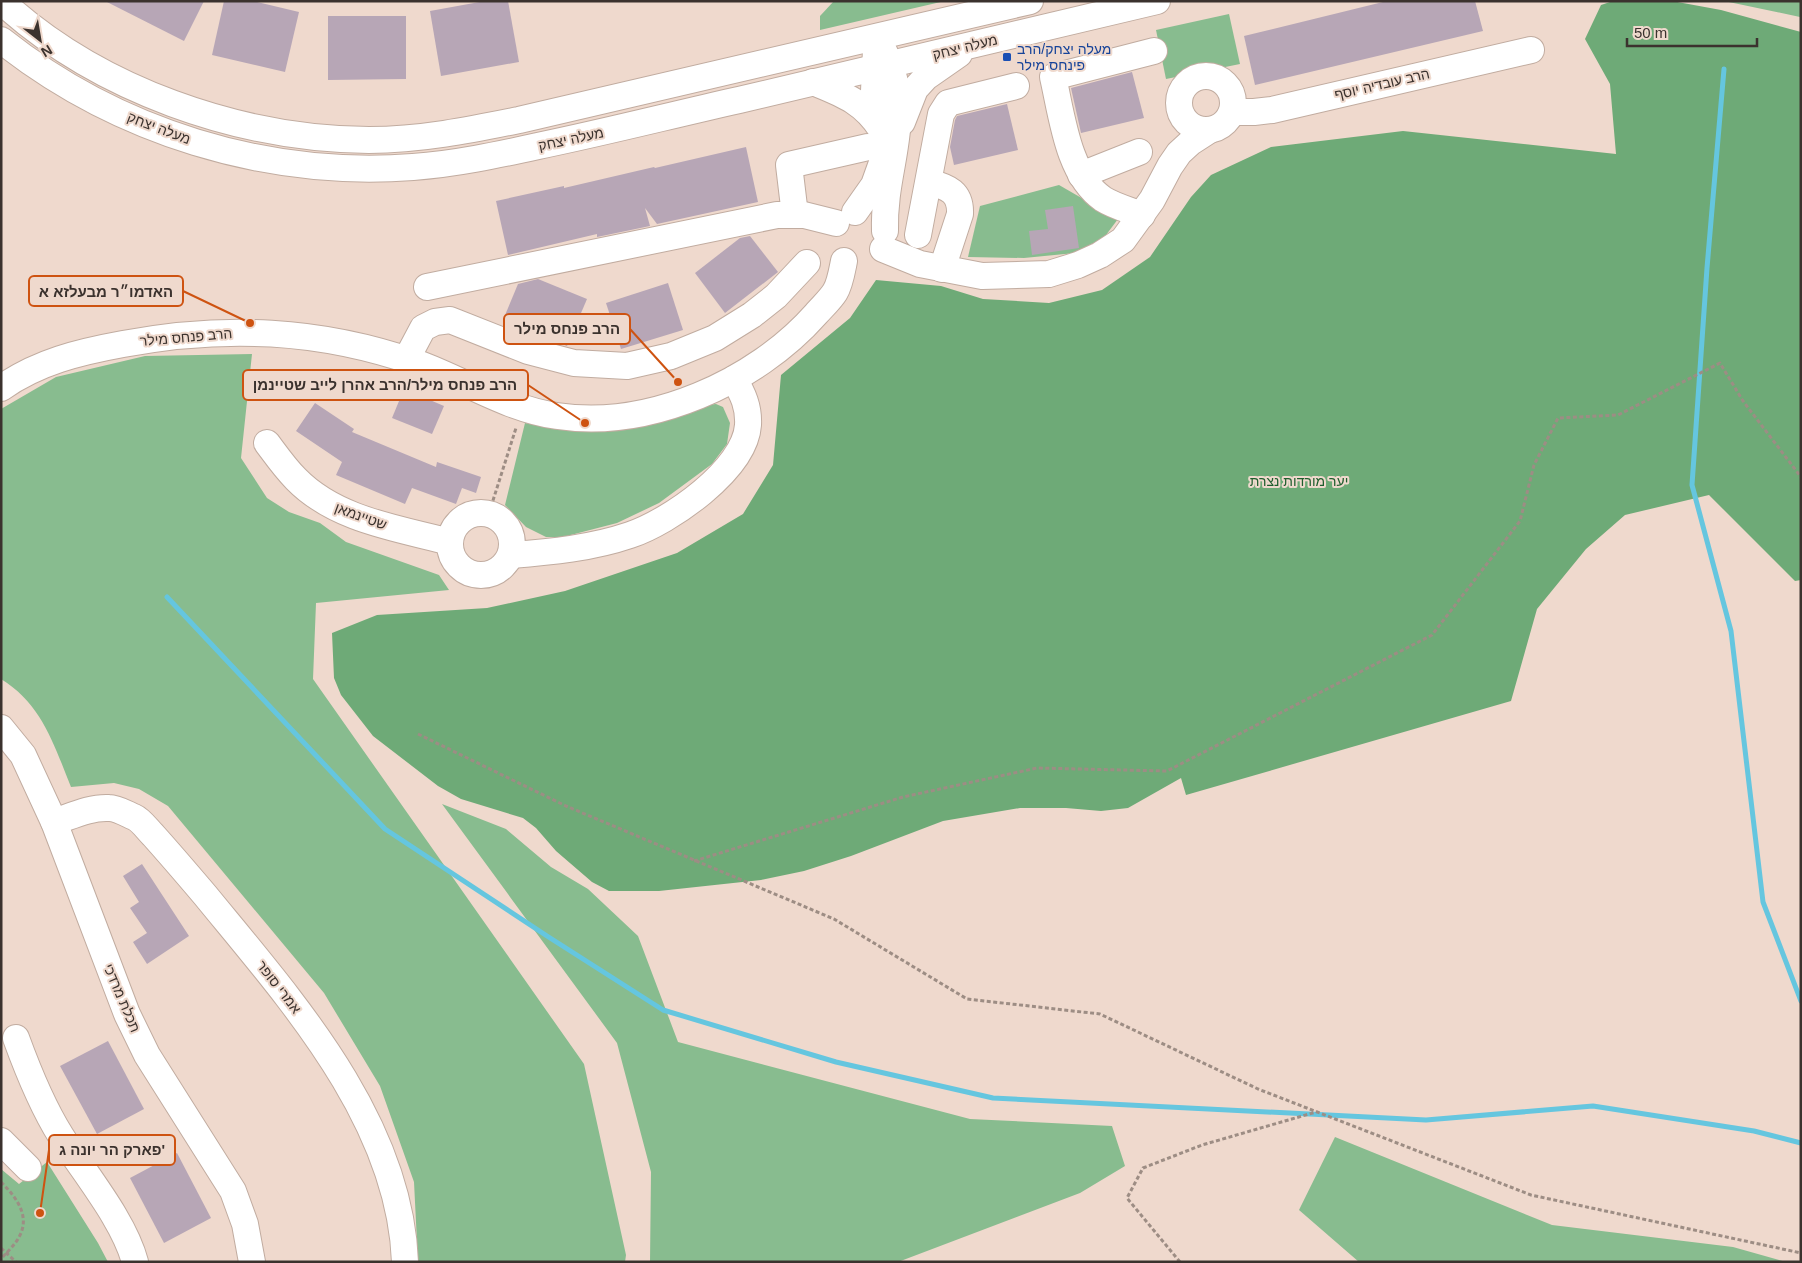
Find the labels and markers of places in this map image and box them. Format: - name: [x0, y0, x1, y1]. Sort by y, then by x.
- place label: מעלה יצחק/הרב פינחס מילר: [1017, 41, 1111, 73]
- marker: מעלה יצחק/הרב פינחס מילר: [1001, 51, 1013, 63]
- callout: האדמו״ר מבעלזא א: [29, 276, 183, 306]
- callout: הרב פנחס מילר: [504, 314, 630, 344]
- callout: הרב פנחס מילר/הרב אהרן לייב שטיינמן: [243, 370, 528, 400]
- callout: פארק הר יונה ג': [49, 1135, 175, 1165]

